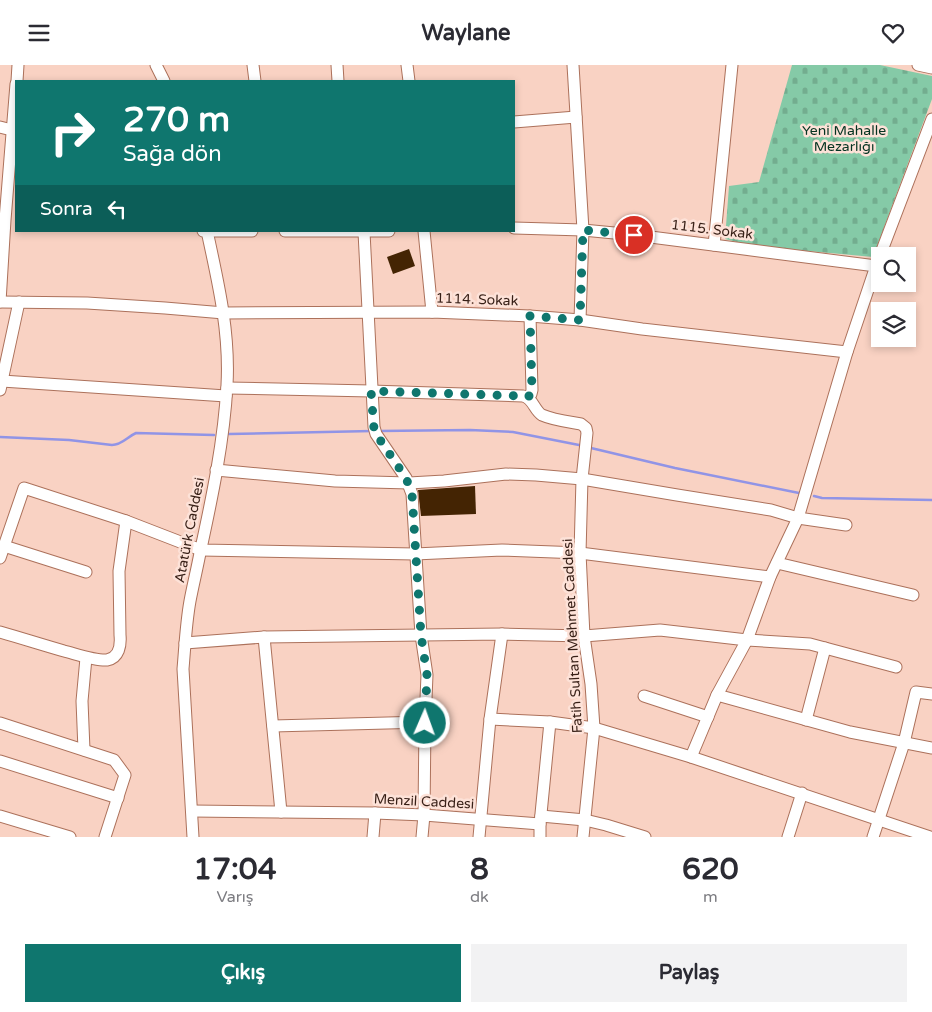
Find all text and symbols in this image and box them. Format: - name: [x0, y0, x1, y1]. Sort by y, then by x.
- icon: menu: [25, 19, 53, 47]
- icon: heart: [879, 19, 907, 47]
- text: Waylane: [421, 20, 511, 46]
- text: 270 m: [123, 99, 230, 141]
- icon: right: [40, 100, 105, 165]
- park label: Yeni Mahalle Mezarlığı: [802, 122, 886, 155]
- text: Sağa dön: [123, 141, 222, 167]
- icon: left: [103, 195, 131, 223]
- text: Sonra: [40, 198, 93, 220]
- pin: [613, 214, 655, 256]
- street label: 1115. Sokak: [670, 216, 754, 243]
- icon: arrive: [620, 221, 648, 249]
- map controls: [871, 247, 916, 347]
- button: search: [871, 247, 916, 292]
- street label: 1114. Sokak: [435, 290, 519, 309]
- button: layers: [871, 302, 916, 347]
- street label: Atatürk Caddesi: [171, 476, 208, 584]
- street label: Fatih Sultan Mehmet Caddesi: [559, 538, 586, 734]
- position arrow: [398, 696, 450, 748]
- street label: Menzil Caddesi: [373, 790, 475, 813]
- text: 17:04: [193, 851, 277, 888]
- text: 8: [470, 851, 489, 888]
- text: 620: [682, 851, 739, 888]
- text: Varış: [216, 887, 253, 907]
- text: dk: [470, 887, 489, 907]
- text: m: [703, 887, 718, 907]
- button: Çıkış: [25, 944, 461, 1002]
- button: Paylaş: [471, 944, 907, 1002]

